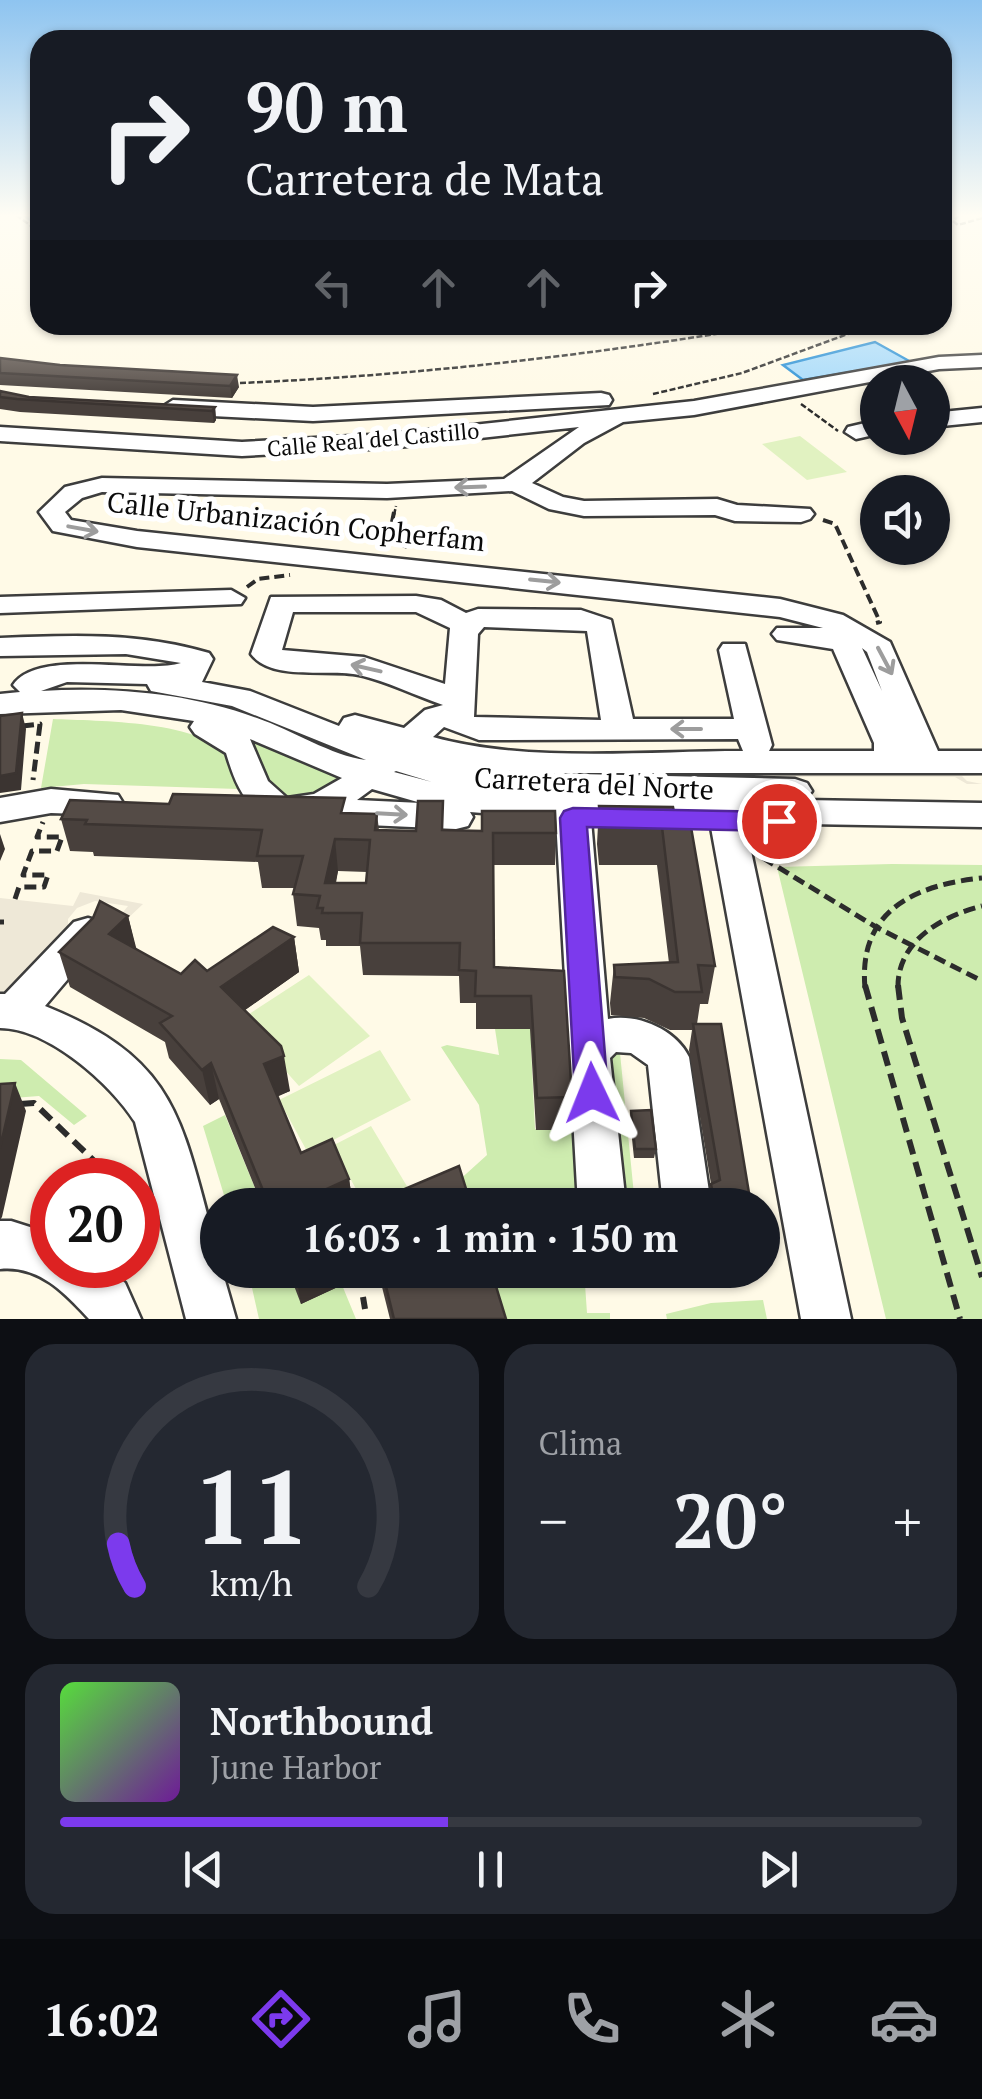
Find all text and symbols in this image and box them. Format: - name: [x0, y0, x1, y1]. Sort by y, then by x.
- text: 90 m: [245, 59, 408, 152]
- icon: right: [80, 70, 210, 200]
- text: Carretera de Mata: [245, 148, 604, 208]
- icon: left: [306, 260, 361, 315]
- icon: ahead: [411, 260, 466, 315]
- icon: ahead: [516, 260, 571, 315]
- icon: right: [621, 260, 676, 315]
- north arrow: [860, 365, 950, 455]
- map controls: [860, 365, 950, 565]
- street label: Calle Real del Castillo: [266, 415, 480, 463]
- button: sound: [860, 475, 950, 565]
- one-way arrow: [454, 478, 486, 497]
- street label: Calle Urbanización Copherfam: [105, 483, 487, 559]
- one-way arrow: [66, 521, 98, 540]
- one-way arrow: [528, 572, 560, 591]
- one-way arrow: [876, 646, 895, 675]
- one-way arrow: [351, 658, 383, 677]
- one-way arrow: [670, 720, 702, 738]
- street label: Carretera del Norte: [473, 758, 715, 808]
- pin: [737, 779, 822, 864]
- icon: arrive: [752, 794, 807, 849]
- one-way arrow: [376, 805, 408, 824]
- position arrow: [540, 1041, 644, 1145]
- speed limit sign: 20: [30, 1158, 160, 1288]
- text: 16:03 · 1 min · 150 m: [302, 1213, 678, 1263]
- text: Clima: [539, 1422, 622, 1464]
- text: 11: [193, 1436, 311, 1574]
- text: 20°: [672, 1470, 788, 1569]
- text: −: [539, 1484, 568, 1557]
- text: +: [893, 1484, 922, 1557]
- text: km/h: [210, 1559, 293, 1606]
- text: Northbound: [210, 1696, 433, 1746]
- text: June Harbor: [210, 1746, 381, 1788]
- icon: previous: [176, 1842, 231, 1897]
- icon: pause: [463, 1842, 518, 1897]
- icon: next: [751, 1842, 806, 1897]
- icon: directions: [246, 1984, 316, 2054]
- icon: music: [402, 1984, 472, 2054]
- icon: phone: [557, 1984, 627, 2054]
- icon: climate: [713, 1984, 783, 2054]
- icon: car: [869, 1984, 939, 2054]
- text: 16:02: [43, 1989, 160, 2049]

